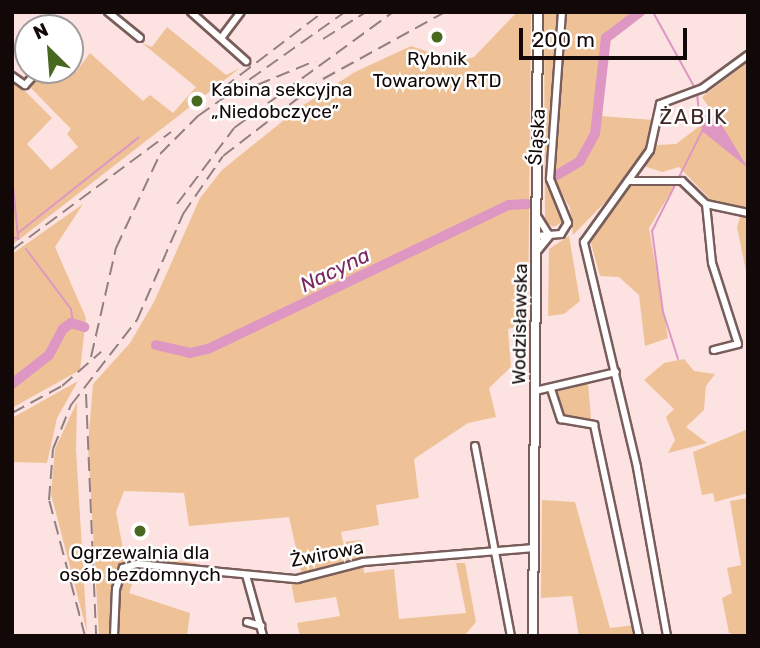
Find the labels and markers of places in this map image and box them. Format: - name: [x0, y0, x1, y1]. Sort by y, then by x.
- marker: Rybnik Towarowy RTD: [429, 29, 445, 45]
- place label: Rybnik Towarowy RTD: [372, 48, 502, 92]
- place label: Kabina sekcyjna „Niedobczyce”: [211, 79, 353, 123]
- marker: Kabina sekcyjna „Niedobczyce”: [189, 93, 205, 109]
- marker: Ogrzewalnia dla osób bezdomnych: [132, 523, 148, 539]
- place label: Ogrzewalnia dla osób bezdomnych: [59, 542, 221, 586]

